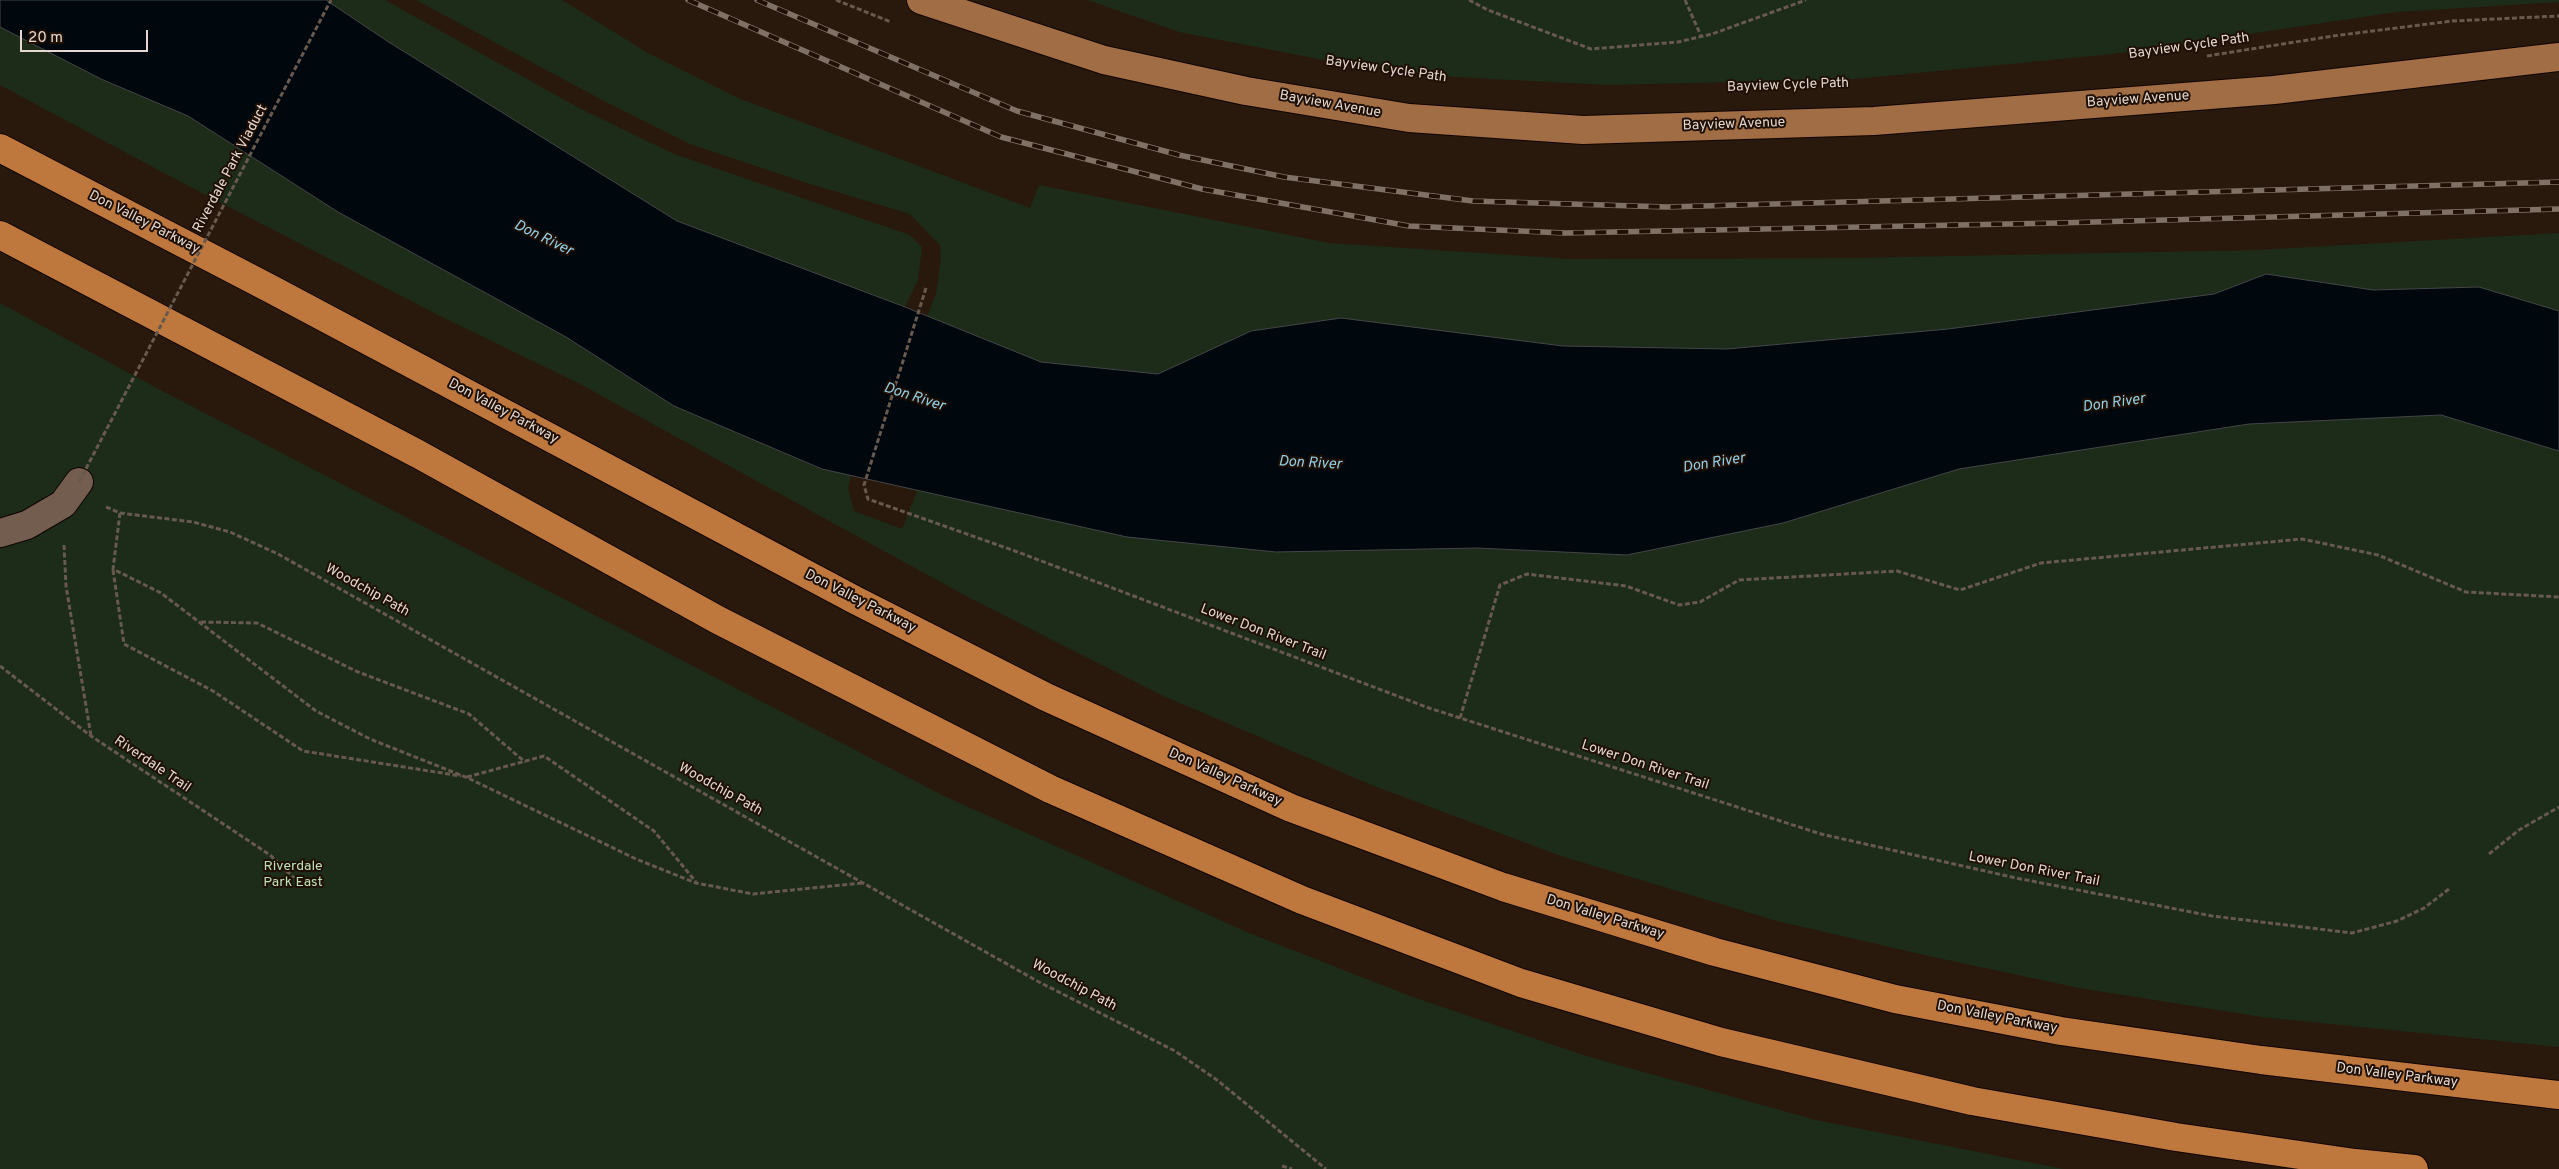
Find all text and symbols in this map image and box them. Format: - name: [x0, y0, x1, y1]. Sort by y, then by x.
- scale bar: [22, 20, 150, 52]
- text: 20 m: [28, 29, 63, 48]
- street label: Bayview Cycle Path: [2127, 30, 2251, 64]
- street label: Bayview Cycle Path: [1324, 53, 1448, 87]
- street label: Bayview Cycle Path: [1727, 75, 1849, 97]
- street label: Bayview Avenue: [1278, 88, 1382, 122]
- street label: Bayview Avenue: [2086, 88, 2190, 112]
- street label: Riverdale Park Viaduct: [190, 102, 272, 236]
- street label: Bayview Avenue: [1682, 115, 1786, 135]
- street label: Don Valley Parkway: [86, 188, 202, 258]
- water label: Don River: [511, 217, 575, 261]
- street label: Don Valley Parkway: [445, 376, 561, 448]
- water label: Don River: [881, 380, 947, 416]
- water label: Don River: [2081, 391, 2147, 417]
- water label: Don River: [1681, 450, 1747, 478]
- water label: Don River: [1278, 453, 1342, 475]
- street label: Woodchip Path: [322, 561, 412, 621]
- street label: Don Valley Parkway: [802, 567, 918, 637]
- street label: Lower Don River Trail: [1198, 601, 1328, 665]
- street label: Riverdale Trail: [110, 733, 194, 797]
- street label: Lower Don River Trail: [1579, 737, 1711, 795]
- street label: Don Valley Parkway: [1166, 745, 1284, 811]
- street label: Woodchip Path: [675, 760, 765, 820]
- street label: Lower Don River Trail: [1967, 849, 2101, 891]
- park label: Riverdale Park East: [263, 859, 323, 892]
- street label: Don Valley Parkway: [1544, 892, 1666, 944]
- street label: Woodchip Path: [1029, 957, 1119, 1015]
- street label: Don Valley Parkway: [1935, 998, 2059, 1038]
- street label: Don Valley Parkway: [2335, 1060, 2459, 1092]

